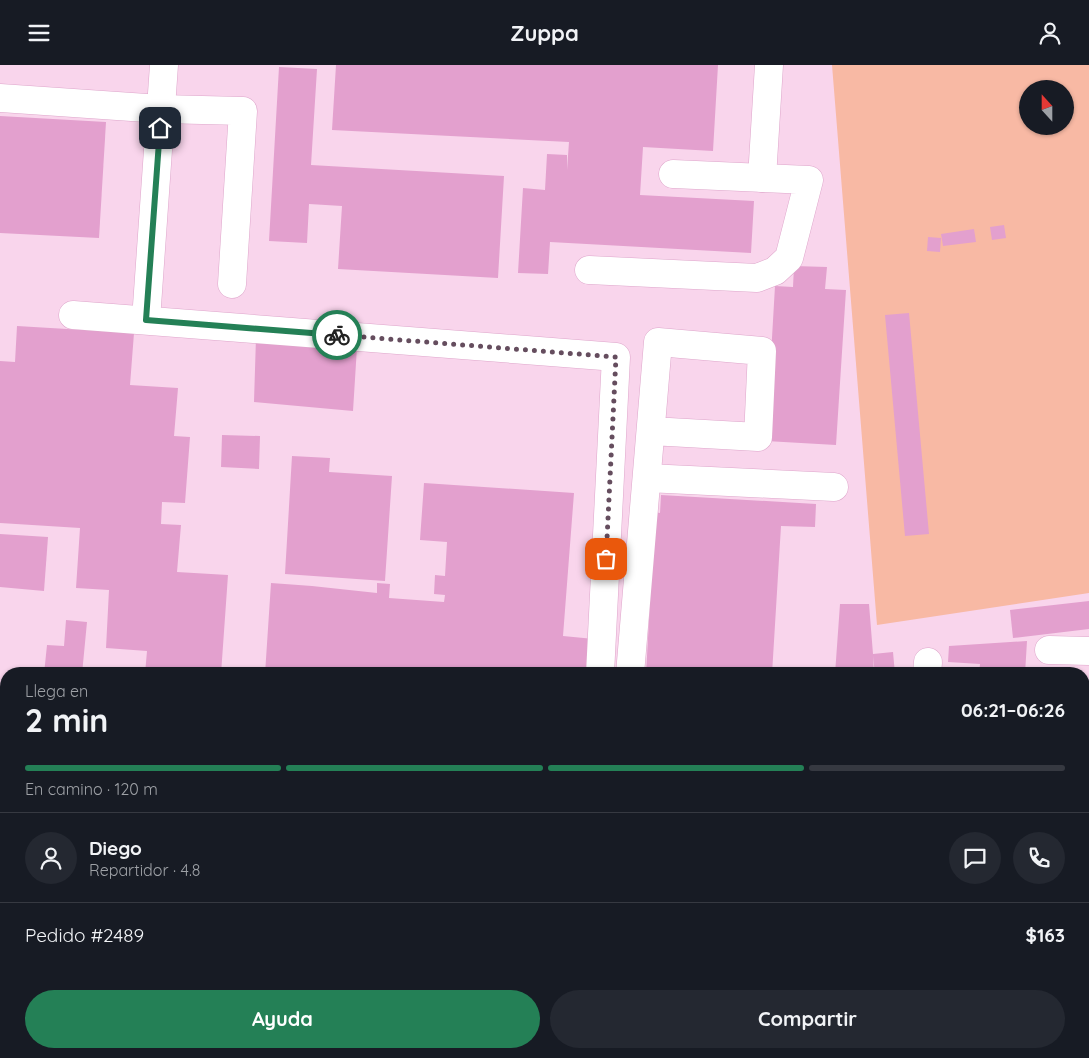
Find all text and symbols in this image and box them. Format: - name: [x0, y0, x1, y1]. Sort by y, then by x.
- icon: menu: [25, 19, 53, 47]
- text: Zuppa: [510, 19, 579, 47]
- icon: person: [1036, 19, 1064, 47]
- north arrow: [1019, 80, 1074, 135]
- map controls: [1019, 80, 1074, 135]
- pin: [139, 107, 181, 149]
- icon: home: [146, 114, 174, 142]
- courier: [312, 310, 362, 360]
- icon: bike: [323, 321, 351, 349]
- pin: [585, 538, 627, 580]
- icon: bag: [592, 545, 620, 573]
- text: Llega en: [25, 681, 88, 701]
- text: 06:21–06:26: [961, 698, 1065, 722]
- text: 2 min: [25, 700, 108, 740]
- text: En camino · 120 m: [25, 779, 158, 799]
- button: person: [25, 832, 77, 884]
- button: chat: [949, 832, 1001, 884]
- button: phone: [1013, 832, 1065, 884]
- text: Diego: [89, 836, 142, 860]
- text: Repartidor · 4.8: [89, 860, 200, 880]
- text: Pedido #2489: [25, 923, 144, 947]
- text: $163: [1026, 923, 1065, 947]
- button: Ayuda: [25, 990, 540, 1048]
- button: Compartir: [550, 990, 1065, 1048]

